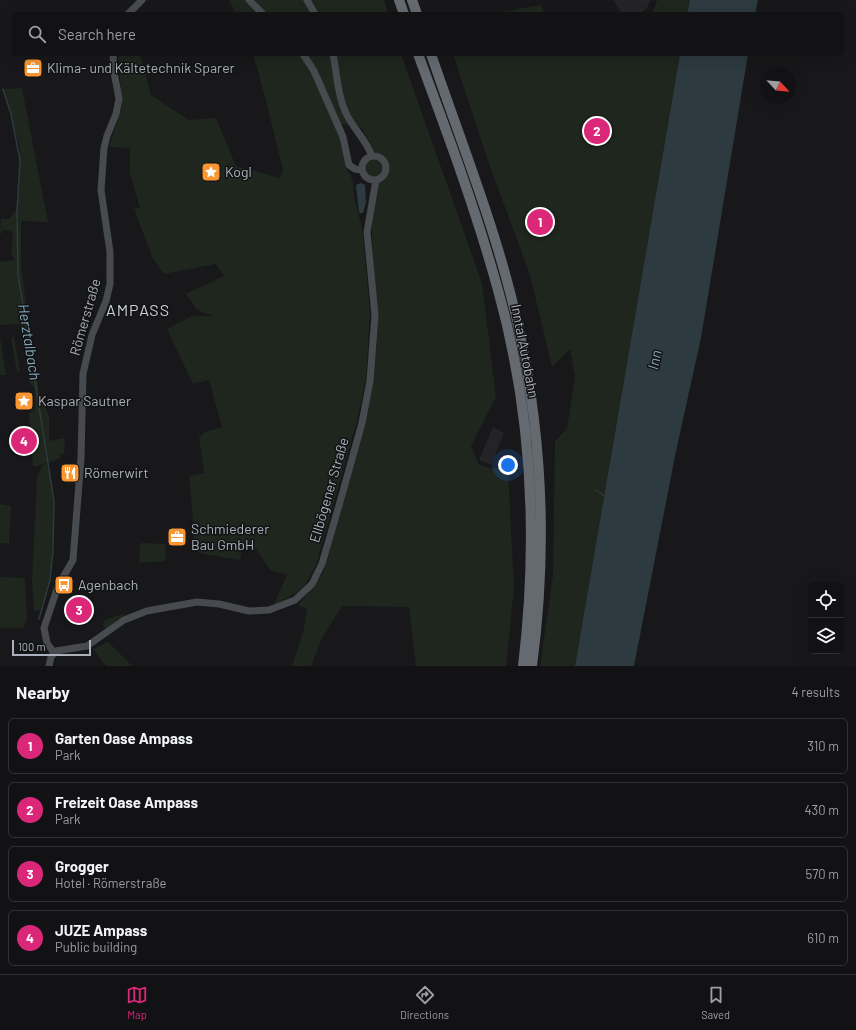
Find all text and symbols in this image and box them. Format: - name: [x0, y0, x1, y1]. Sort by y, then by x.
- search box: [12, 12, 844, 56]
- icon: search: [26, 23, 48, 45]
- text: Search here: [58, 25, 136, 43]
- office icon: Klima- und Kältetechnik Sparer: [22, 57, 44, 79]
- place label: Klima- und Kältetechnik Sparer: [47, 59, 235, 76]
- north arrow: [760, 68, 796, 104]
- pin: 2: [584, 116, 610, 146]
- place icon: Kogl: [200, 161, 222, 183]
- place label: Kogl: [225, 163, 252, 180]
- pin: 1: [527, 207, 553, 237]
- street label: Römerstraße: [65, 276, 104, 357]
- district label: AMPASS: [106, 300, 170, 319]
- water label: Herztalbach: [15, 302, 45, 381]
- street label: Inntal Autobahn: [508, 302, 543, 399]
- water label: Inn: [643, 348, 665, 371]
- place icon: Kaspar Sautner: [13, 390, 35, 412]
- place label: Kaspar Sautner: [38, 392, 131, 409]
- pin: 4: [11, 426, 37, 456]
- street label: Ellbögener Straße: [305, 435, 352, 544]
- your location: [498, 455, 518, 475]
- restaurant icon: Römerwirt: [59, 462, 81, 484]
- place label: Römerwirt: [84, 464, 149, 481]
- place label: Schmiederer Bau GmbH: [191, 520, 269, 553]
- office icon: Schmiederer Bau GmbH: [166, 526, 188, 548]
- bus stop icon: Agenbach: [53, 574, 75, 596]
- place label: Agenbach: [78, 576, 138, 593]
- map controls: [808, 582, 844, 654]
- button: locate: [808, 582, 844, 618]
- pin: 3: [66, 595, 92, 625]
- button: layers: [808, 618, 844, 654]
- scale bar: [12, 638, 91, 657]
- text: 100 m: [18, 640, 46, 653]
- text: Nearby: [16, 682, 70, 702]
- text: 4 results: [792, 684, 840, 700]
- text: Garten Oase Ampass: [55, 729, 193, 747]
- text: 1: [28, 738, 32, 754]
- text: 310 m: [807, 738, 839, 754]
- text: Park: [55, 747, 81, 763]
- text: Freizeit Oase Ampass: [55, 793, 198, 811]
- text: 2: [26, 802, 34, 818]
- text: 430 m: [804, 802, 839, 818]
- text: Park: [55, 811, 81, 827]
- text: Grogger: [55, 857, 109, 875]
- text: 3: [26, 866, 34, 882]
- text: 570 m: [805, 866, 839, 882]
- text: Hotel · Römerstraße: [55, 875, 167, 891]
- text: JUZE Ampass: [55, 921, 147, 939]
- text: 4: [26, 930, 34, 946]
- text: 610 m: [807, 930, 839, 946]
- text: Public building: [55, 939, 137, 955]
- tab: Map: [126, 984, 148, 1021]
- tab: Directions: [400, 984, 449, 1021]
- tab: Saved: [701, 984, 730, 1021]

